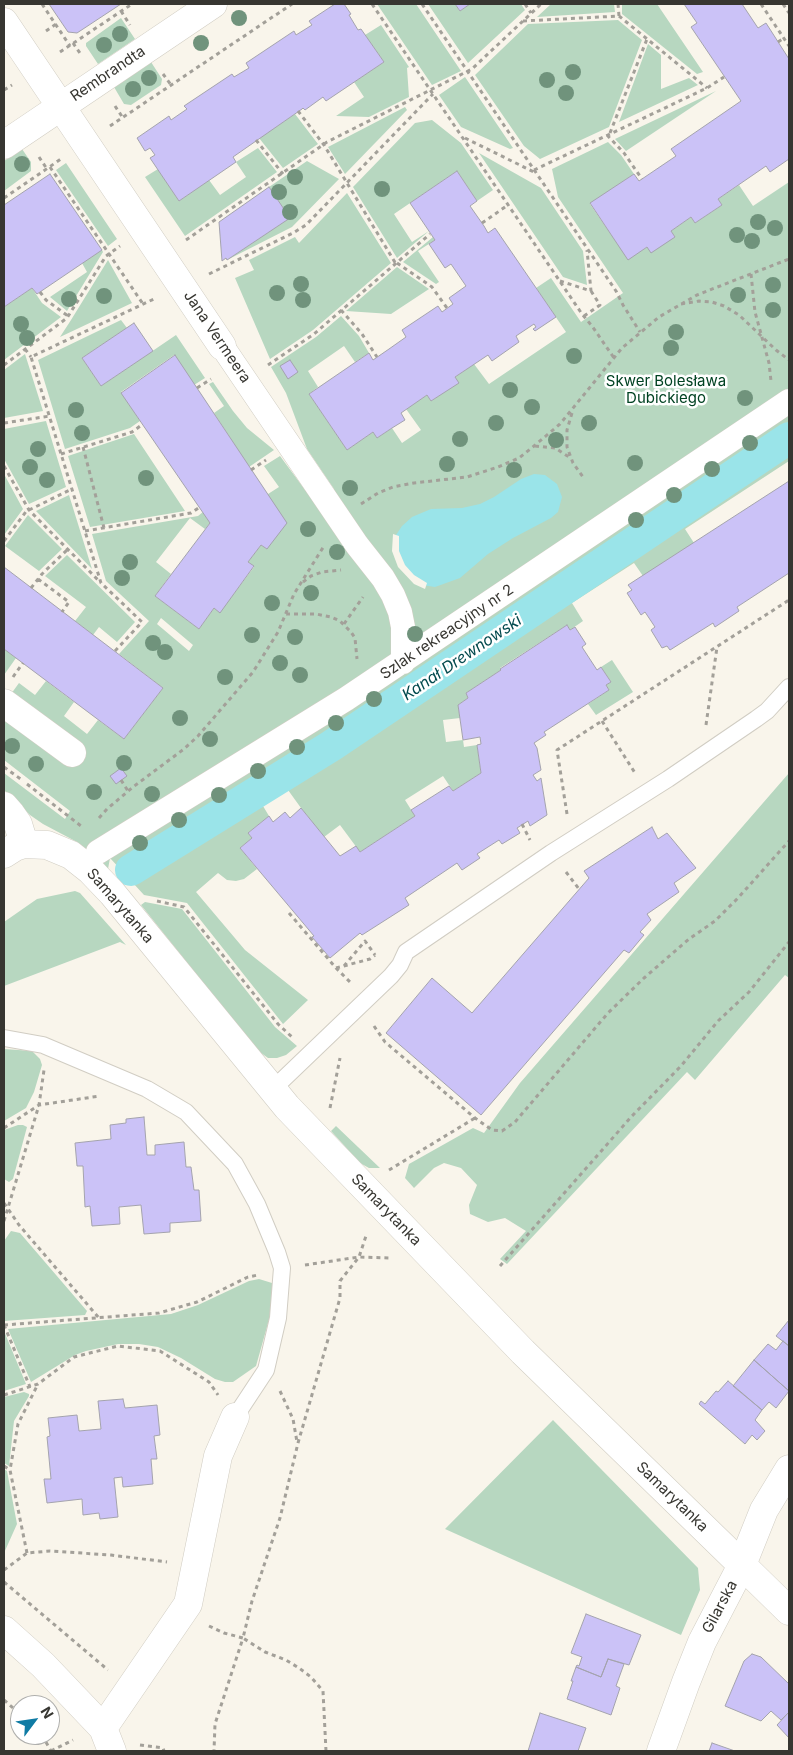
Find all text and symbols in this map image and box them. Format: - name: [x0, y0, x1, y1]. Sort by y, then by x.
- street label: Rembrandta: [67, 42, 149, 106]
- street label: Jana Vermeera: [180, 287, 254, 387]
- park label: Skwer Bolesława Dubickiego: [606, 372, 726, 407]
- street label: Szlak rekreacyjny nr 2: [377, 581, 517, 683]
- water label: Kanał Drewnowski: [399, 611, 525, 705]
- street label: Samarytanka: [83, 865, 157, 947]
- street label: Samarytanka: [347, 1170, 425, 1250]
- street label: Samarytanka: [632, 1458, 712, 1536]
- street label: Gilarska: [699, 1578, 741, 1636]
- north arrow: [10, 1695, 60, 1745]
- text: N: [37, 1704, 57, 1721]

